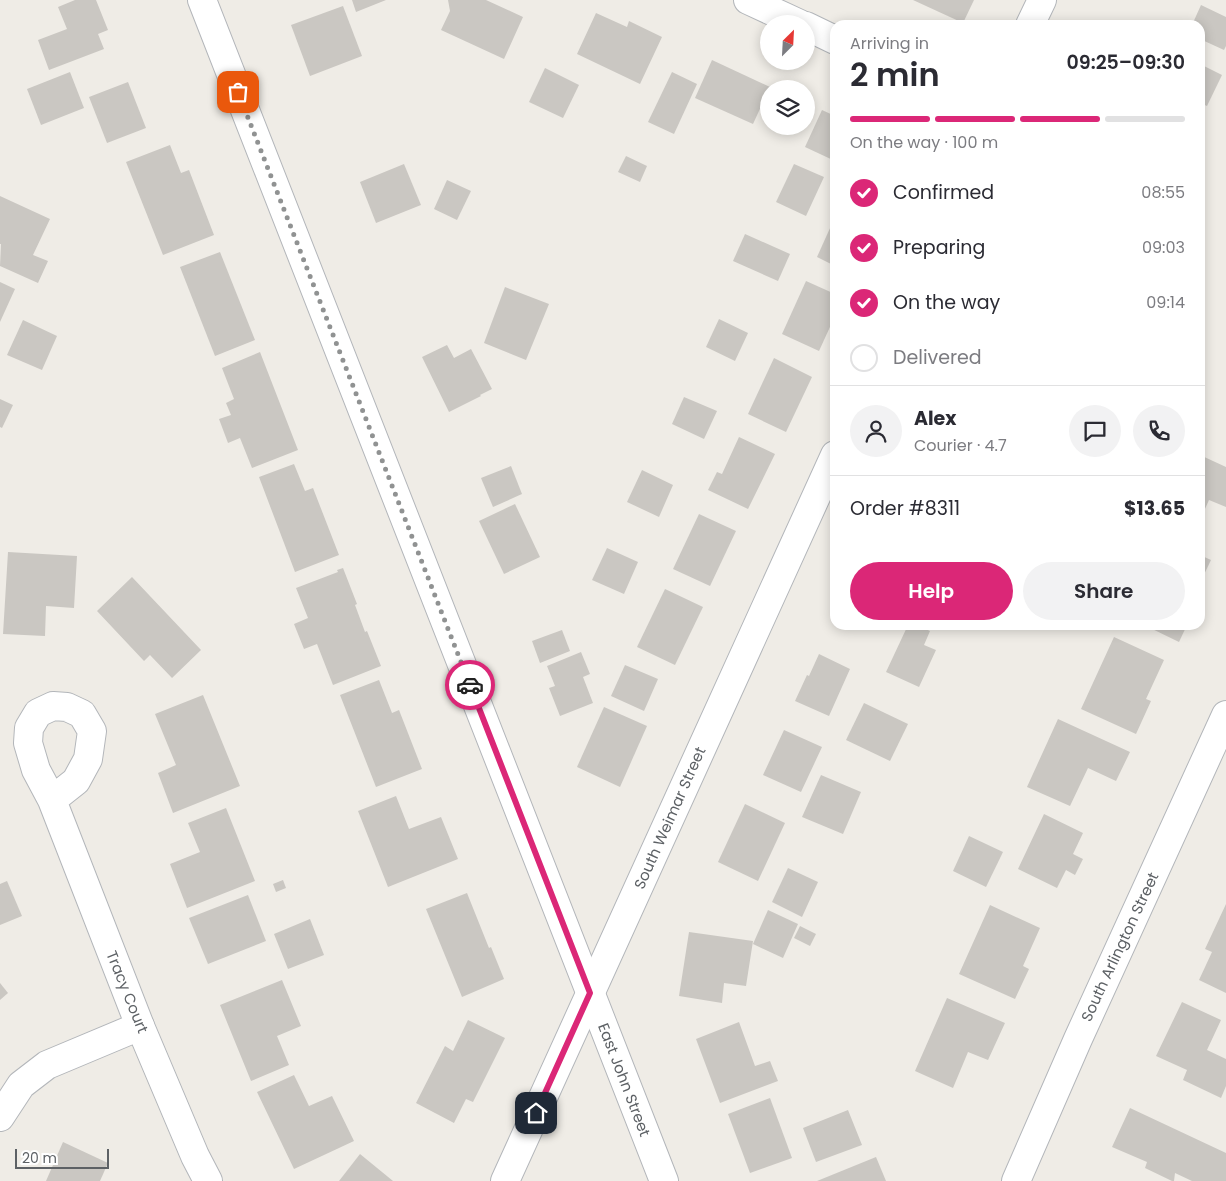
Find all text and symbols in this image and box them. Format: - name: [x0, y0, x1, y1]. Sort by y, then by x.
- north arrow: [760, 15, 815, 70]
- map controls: [760, 15, 815, 135]
- text: Arriving in: [850, 32, 929, 55]
- text: 09:25–09:30: [1067, 49, 1185, 76]
- text: 2 min: [850, 52, 940, 97]
- pin: [217, 71, 259, 113]
- icon: bag: [224, 78, 252, 106]
- button: layers: [760, 80, 815, 135]
- text: On the way · 100 m: [850, 131, 998, 154]
- icon: check: [850, 179, 878, 207]
- text: Confirmed: [893, 179, 994, 206]
- text: 08:55: [1141, 181, 1185, 204]
- icon: check: [850, 234, 878, 262]
- text: Preparing: [893, 234, 985, 261]
- text: 09:03: [1142, 236, 1185, 259]
- icon: check: [850, 289, 878, 317]
- text: On the way: [893, 289, 1000, 316]
- text: 09:14: [1146, 291, 1185, 314]
- text: Delivered: [893, 344, 982, 371]
- button: person: [850, 405, 902, 457]
- text: Alex: [914, 405, 956, 432]
- button: chat: [1069, 405, 1121, 457]
- button: phone: [1133, 405, 1185, 457]
- text: Courier · 4.7: [914, 434, 1007, 457]
- text: Order #8311: [850, 495, 960, 522]
- text: $13.65: [1124, 495, 1185, 522]
- button: Help: [850, 562, 1013, 620]
- button: Share: [1023, 562, 1185, 620]
- courier: [445, 660, 495, 710]
- icon: car: [456, 671, 484, 699]
- street label: South Weimar Street: [629, 743, 710, 892]
- street label: South Arlington Street: [1076, 869, 1163, 1025]
- street label: Tracy Court: [101, 947, 154, 1036]
- street label: East John Street: [593, 1020, 656, 1140]
- pin: [515, 1092, 557, 1134]
- icon: home: [522, 1099, 550, 1127]
- scale bar: [15, 1146, 109, 1169]
- text: 20 m: [22, 1148, 57, 1168]

